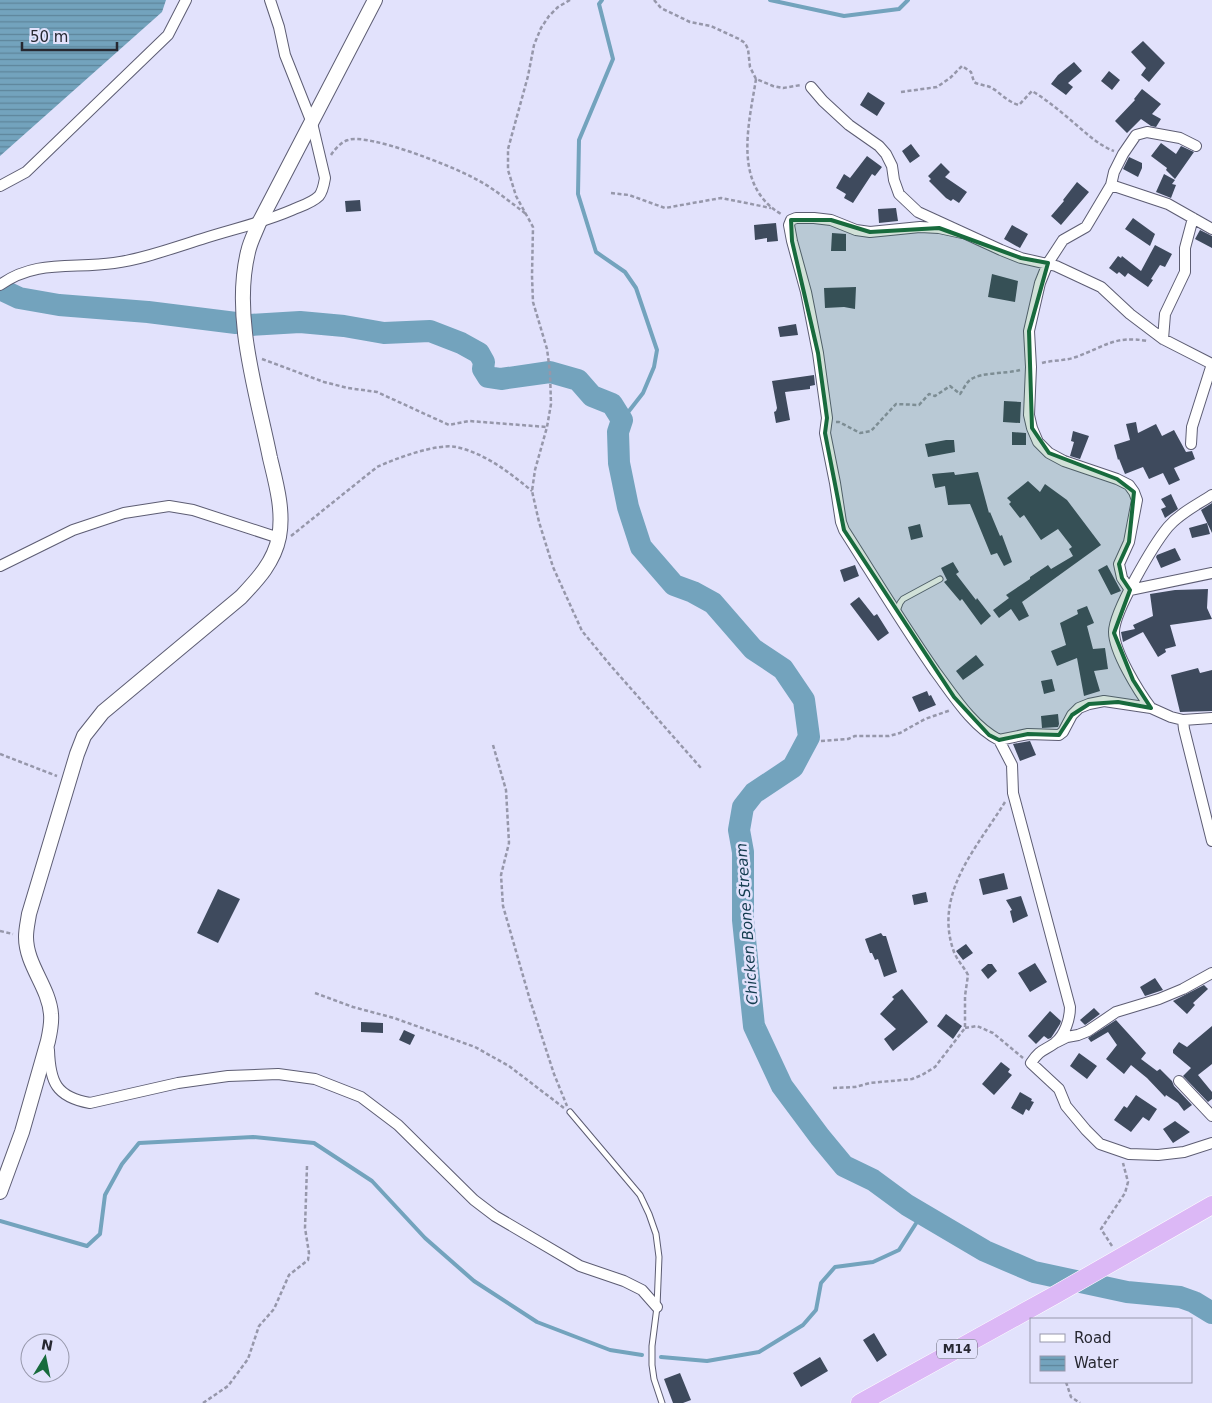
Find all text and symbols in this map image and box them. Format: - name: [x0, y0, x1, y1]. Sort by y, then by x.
- scale bar: [22, 20, 118, 52]
- text: 50 m: [30, 28, 68, 46]
- water label: Chicken Bone Stream: [732, 842, 762, 1006]
- legend: [1030, 1318, 1192, 1383]
- text: Road: [1074, 1329, 1112, 1347]
- north arrow: [20, 1333, 70, 1383]
- text: N: [40, 1336, 54, 1354]
- road number: M14: [937, 1340, 977, 1358]
- text: Water: [1074, 1354, 1119, 1372]

